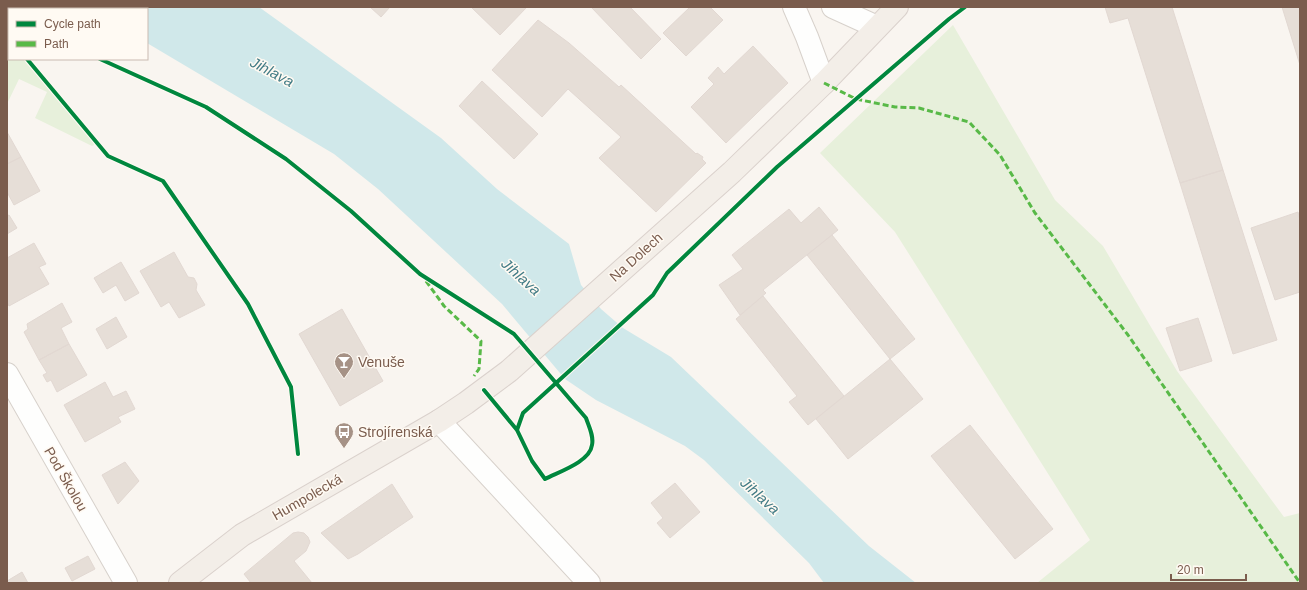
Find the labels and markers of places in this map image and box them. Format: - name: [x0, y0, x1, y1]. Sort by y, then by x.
- bar icon: Venuše: [333, 351, 355, 379]
- place label: Venuše: [358, 354, 405, 370]
- bus stop icon: Strojírenská: [333, 421, 355, 449]
- place label: Strojírenská: [358, 424, 433, 440]

